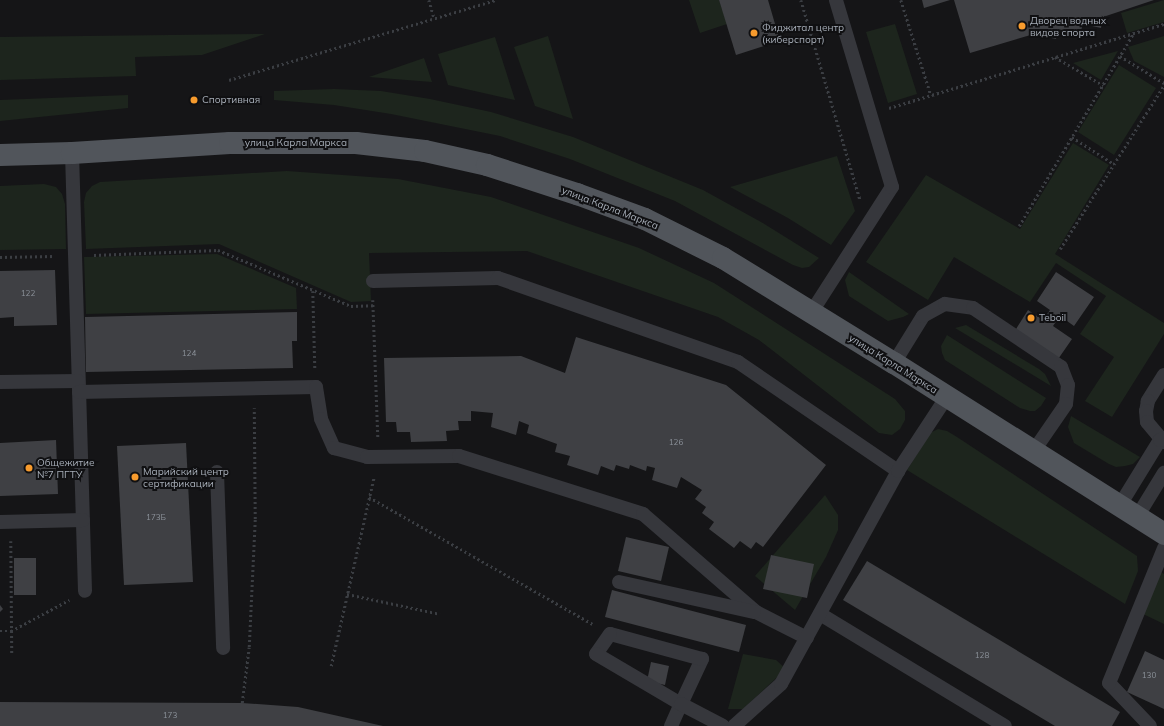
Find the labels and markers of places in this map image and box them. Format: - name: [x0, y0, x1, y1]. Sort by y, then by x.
- place label: Дворец водных видов спорта: [1030, 14, 1106, 38]
- place label: Фиджитал центр (киберспорт): [762, 21, 844, 44]
- marker: Дворец водных видов спорта: [1017, 21, 1027, 31]
- marker: Фиджитал центр (киберспорт): [749, 28, 759, 38]
- place label: Спортивная: [202, 94, 260, 106]
- marker: Спортивная: [189, 95, 199, 105]
- place label: Teboil: [1039, 312, 1066, 324]
- marker: Teboil: [1026, 313, 1036, 323]
- place label: Общежитие №7 ПГТУ: [37, 456, 95, 480]
- marker: Общежитие №7 ПГТУ: [24, 463, 34, 473]
- place label: Марийский центр сертификации: [143, 465, 229, 488]
- marker: Марийский центр сертификации: [130, 472, 140, 482]

